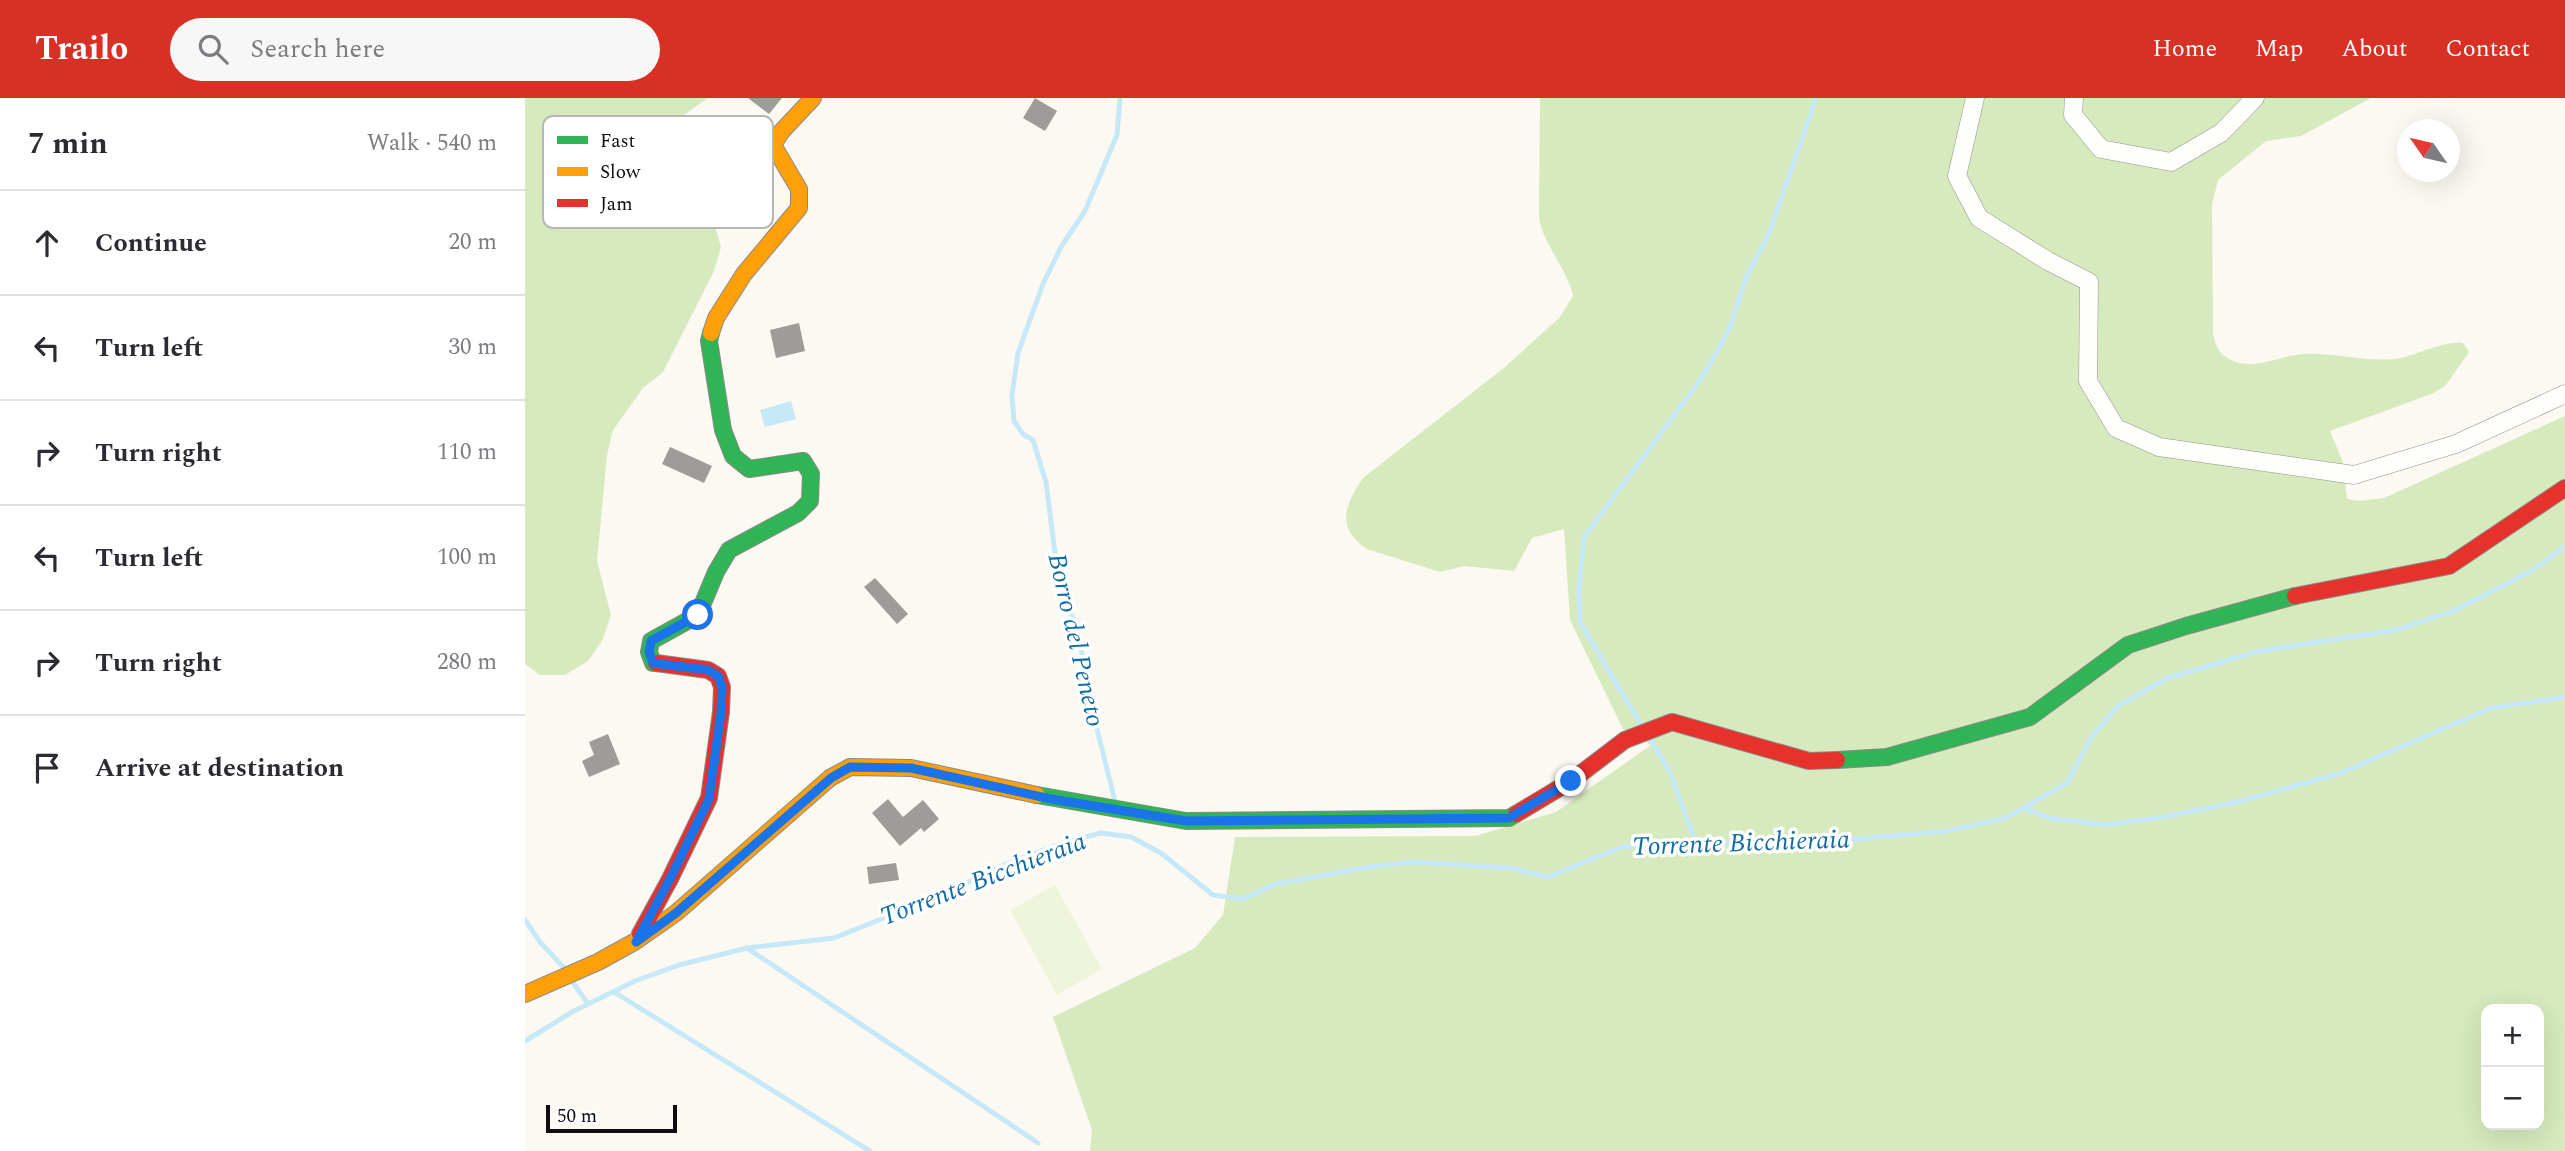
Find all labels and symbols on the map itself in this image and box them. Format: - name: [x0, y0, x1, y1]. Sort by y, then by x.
- legend: [543, 116, 773, 228]
- north arrow: [2397, 119, 2460, 182]
- text: Fast: [600, 127, 636, 156]
- text: Slow: [600, 158, 641, 187]
- text: Jam: [600, 190, 632, 219]
- water label: Borro del Peneto: [1037, 549, 1115, 731]
- route start: [682, 599, 713, 630]
- route end: [1555, 765, 1586, 796]
- water label: Torrente Bicchieraia: [1631, 819, 1851, 867]
- water label: Torrente Bicchieraia: [874, 821, 1092, 937]
- scale bar: [546, 1102, 677, 1134]

